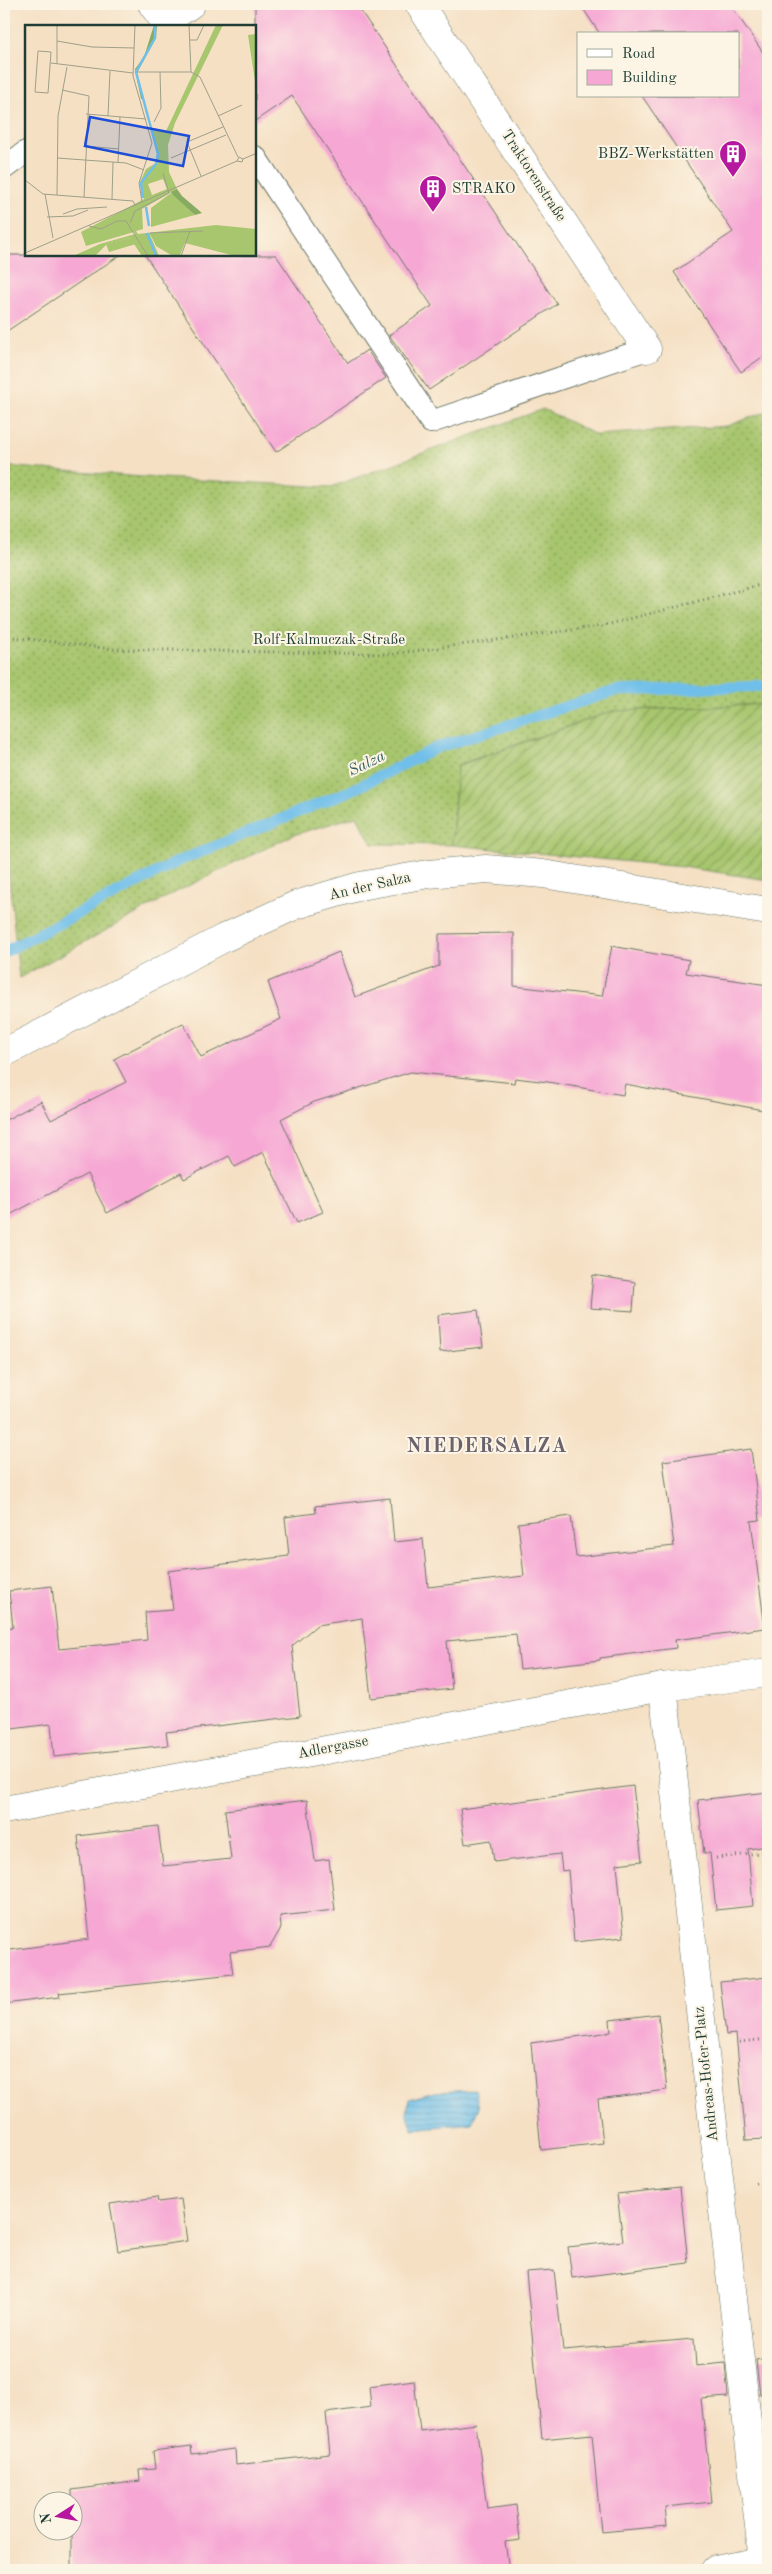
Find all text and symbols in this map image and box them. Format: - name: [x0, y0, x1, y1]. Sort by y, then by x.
- inset map: [25, 25, 256, 256]
- legend: [577, 32, 740, 98]
- text: Road: [622, 47, 656, 62]
- text: Building: [622, 71, 677, 86]
- street label: Traktorenstraße: [498, 127, 568, 225]
- building icon: BBZ-Werkstätten: [718, 139, 748, 178]
- place label: BBZ-Werkstätten: [598, 147, 714, 162]
- building icon: STRAKO: [418, 174, 448, 213]
- place label: STRAKO: [452, 182, 515, 197]
- street label: Rolf-Kalmuczak-Straße: [253, 633, 405, 648]
- water label: Salza: [346, 748, 388, 780]
- street label: An der Salza: [328, 870, 413, 904]
- district label: NIEDERSALZA: [407, 1437, 567, 1457]
- street label: Adlergasse: [296, 1734, 370, 1762]
- street label: Andreas-Hofer-Platz: [692, 2005, 722, 2143]
- north arrow: [32, 2492, 82, 2542]
- text: N: [38, 2511, 54, 2525]

